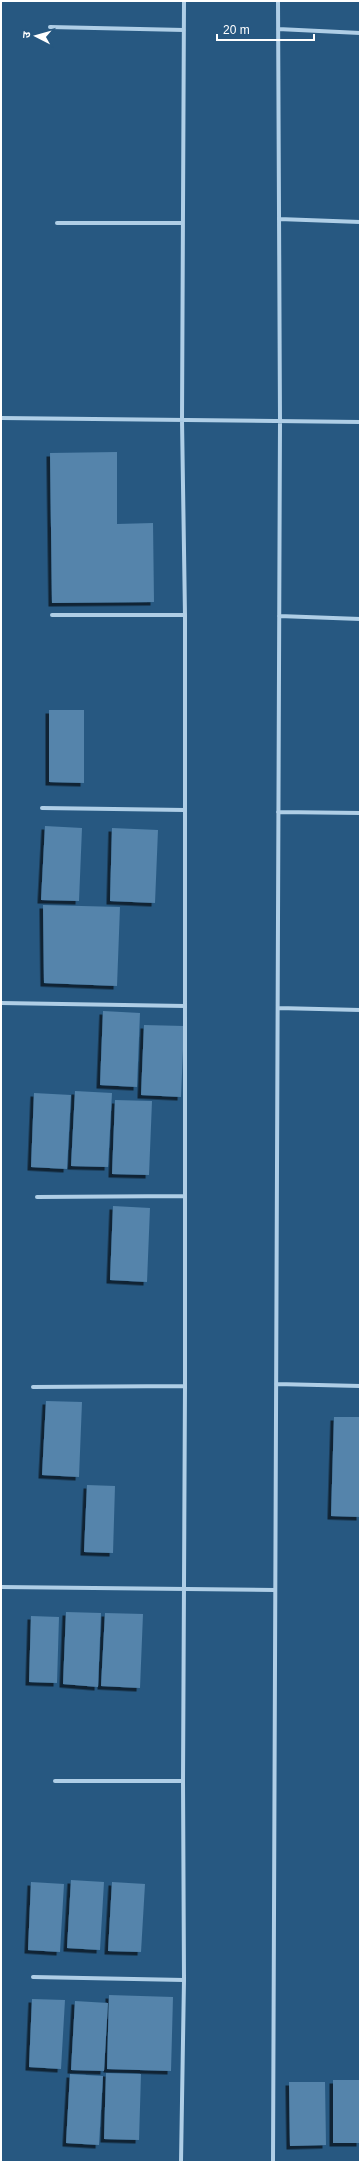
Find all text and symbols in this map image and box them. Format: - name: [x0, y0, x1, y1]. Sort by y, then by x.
- north arrow: [16, 16, 56, 56]
- scale bar: [217, 16, 314, 42]
- text: 20 m: [223, 23, 250, 37]
- text: उ: [20, 31, 32, 39]

